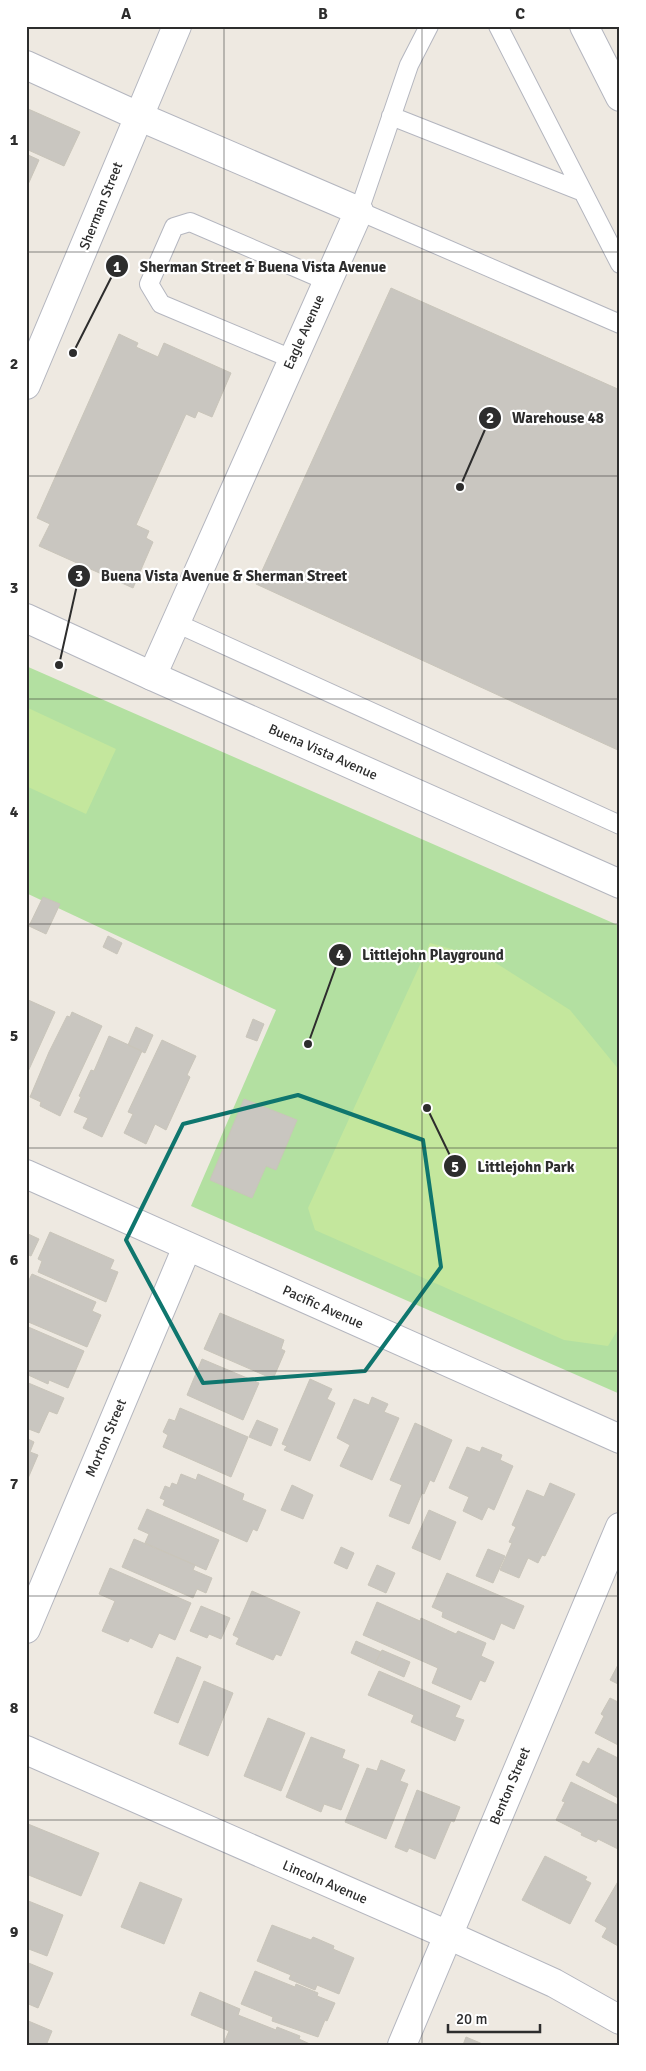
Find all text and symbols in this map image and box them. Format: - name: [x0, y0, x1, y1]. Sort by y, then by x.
- text: A: [121, 4, 132, 24]
- text: B: [318, 4, 328, 24]
- text: C: [515, 4, 525, 24]
- text: 1: [10, 130, 19, 150]
- street label: Sherman Street: [76, 160, 126, 252]
- callout: Sherman Street & Buena Vista Avenue: [105, 251, 396, 281]
- text: 1: [113, 258, 121, 276]
- text: Sherman Street & Buena Vista Avenue: [140, 258, 386, 276]
- street label: Eagle Avenue: [280, 292, 328, 372]
- text: 2: [10, 354, 18, 374]
- callout: Warehouse 48: [477, 403, 614, 433]
- text: 2: [486, 409, 494, 427]
- text: Warehouse 48: [512, 409, 604, 427]
- callout: Buena Vista Avenue & Sherman Street: [66, 561, 358, 591]
- text: 3: [75, 567, 83, 585]
- text: Buena Vista Avenue & Sherman Street: [101, 567, 348, 585]
- text: 3: [10, 578, 18, 598]
- street label: Buena Vista Avenue: [266, 720, 380, 784]
- text: 4: [10, 802, 19, 822]
- callout: Littlejohn Playground: [327, 940, 514, 970]
- text: 4: [336, 946, 344, 964]
- text: Littlejohn Playground: [362, 946, 504, 964]
- text: 5: [10, 1026, 18, 1046]
- callout: Littlejohn Park: [443, 1151, 585, 1181]
- text: 5: [451, 1158, 459, 1176]
- text: Littlejohn Park: [477, 1158, 575, 1176]
- text: 6: [10, 1250, 19, 1270]
- street label: Pacific Avenue: [280, 1282, 366, 1332]
- street label: Morton Street: [82, 1396, 130, 1480]
- text: 7: [10, 1474, 19, 1494]
- text: 8: [10, 1698, 19, 1718]
- street label: Benton Street: [486, 1745, 534, 1827]
- street label: Lincoln Avenue: [280, 1856, 370, 1908]
- text: 9: [10, 1922, 19, 1942]
- scale bar: [448, 2001, 541, 2033]
- text: 20 m: [456, 2010, 487, 2028]

